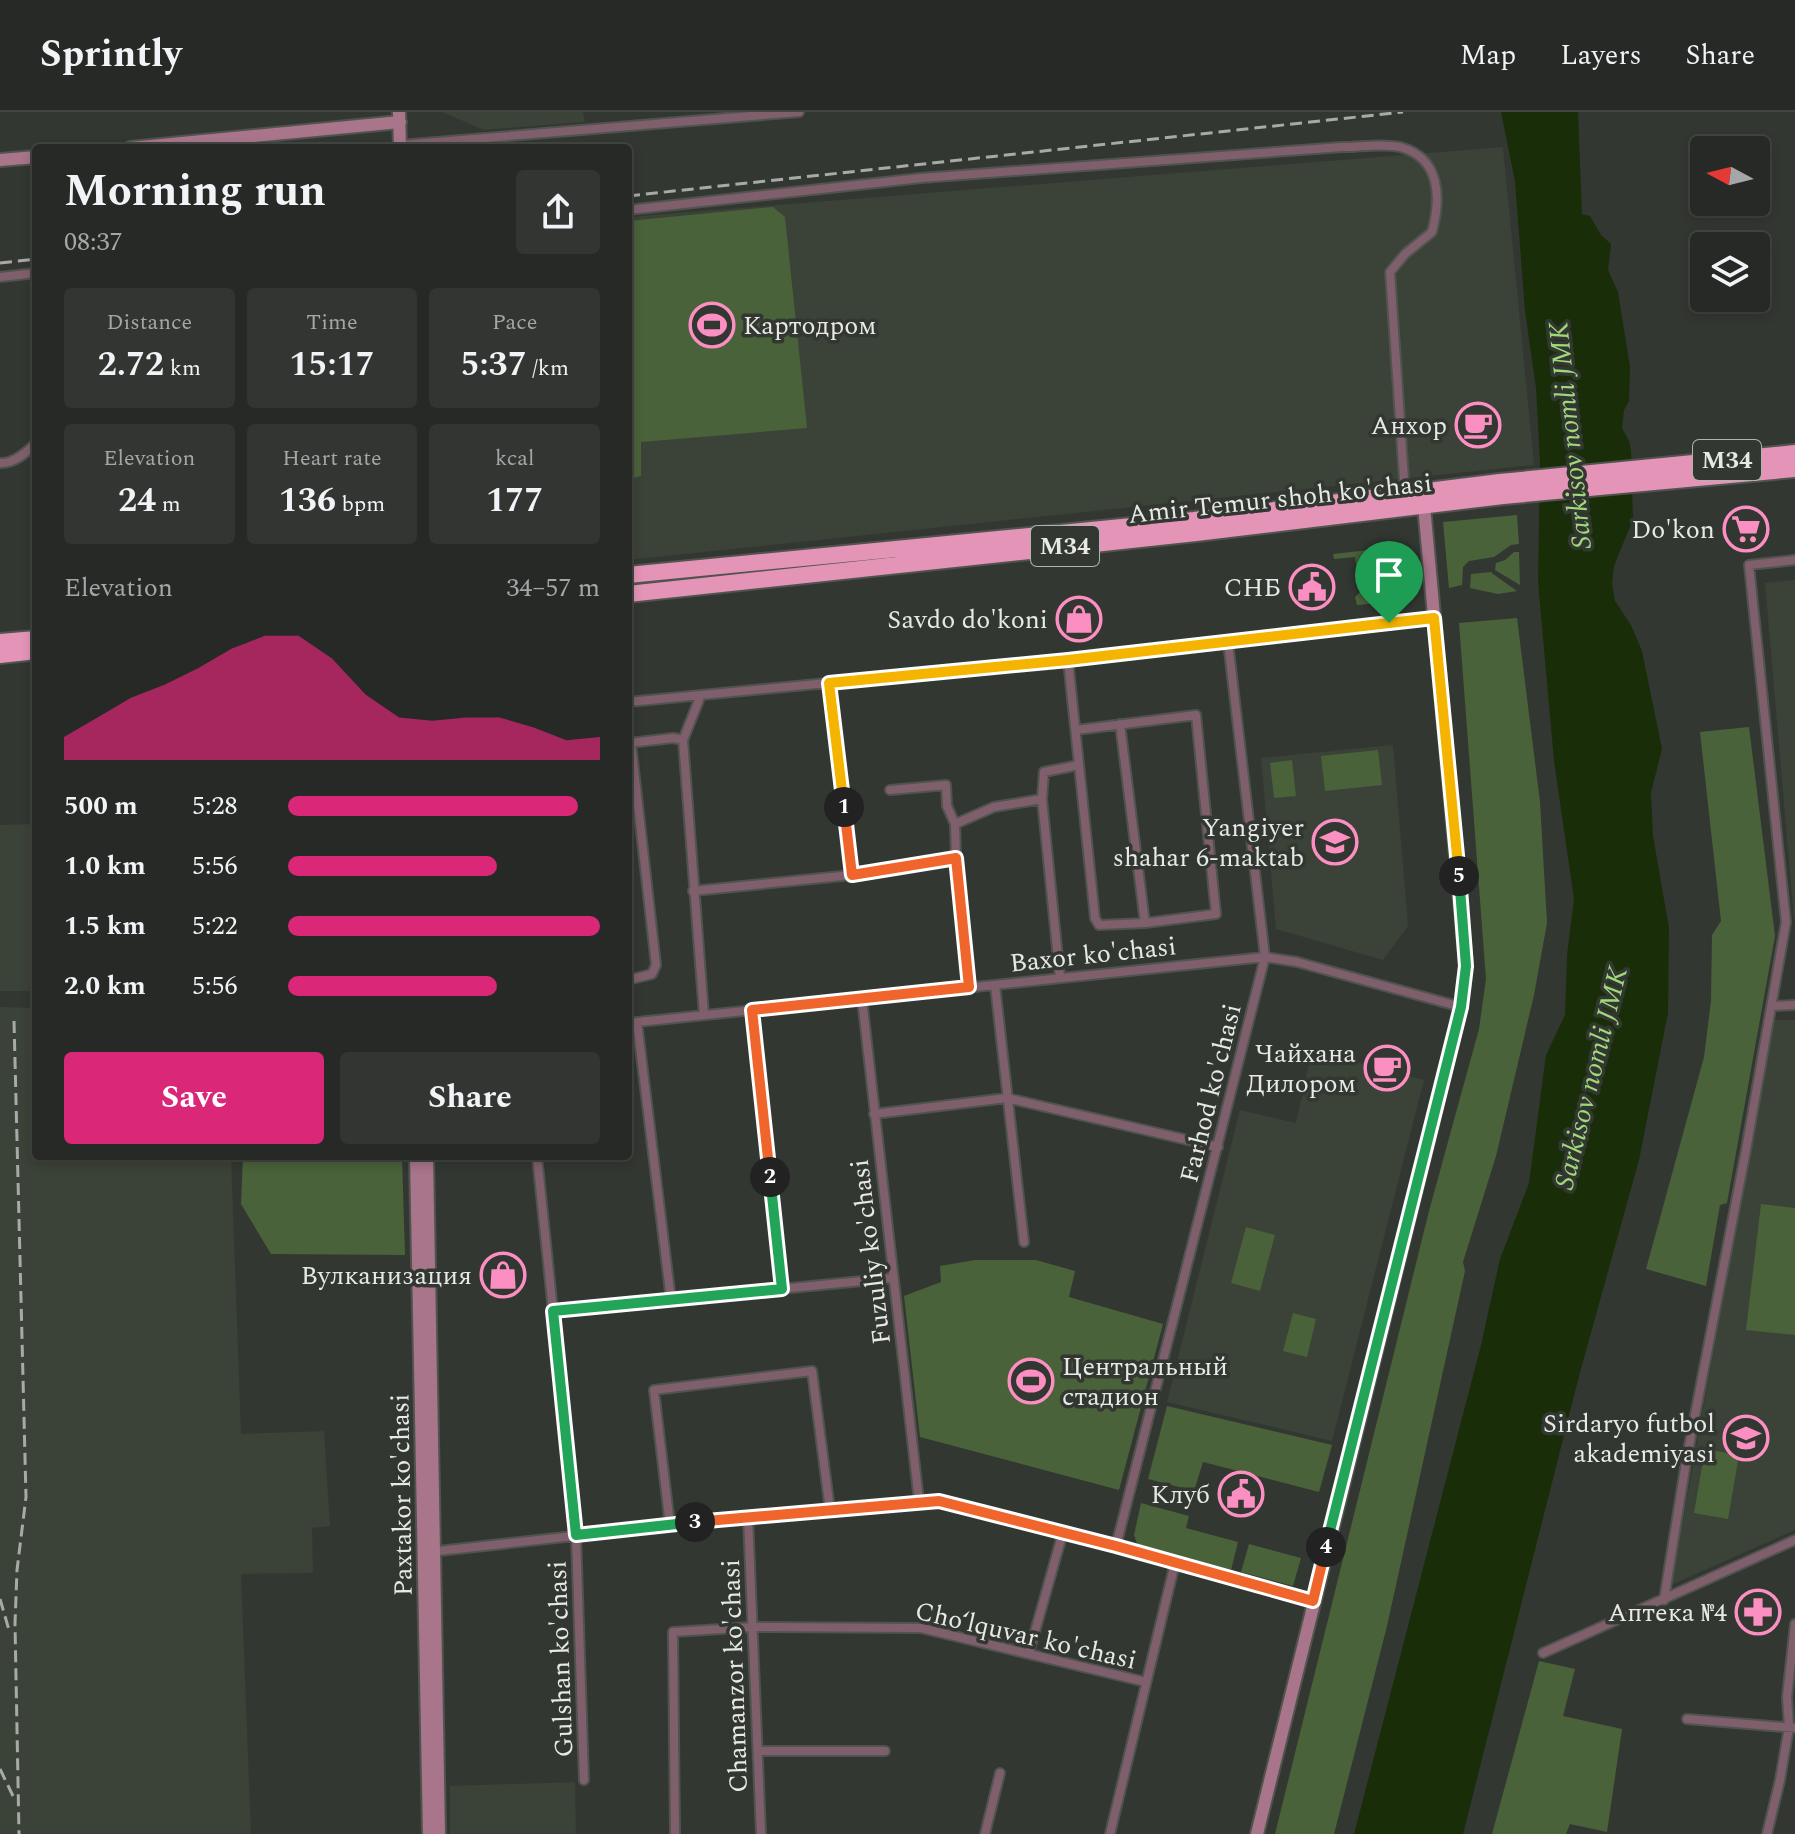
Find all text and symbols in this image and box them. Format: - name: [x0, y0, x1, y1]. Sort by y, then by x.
- text: Sprintly: [40, 26, 182, 84]
- text: Map: [1460, 34, 1516, 77]
- text: Layers: [1560, 34, 1642, 77]
- text: Share: [1686, 34, 1755, 77]
- north arrow: [1690, 136, 1770, 216]
- map controls: [1690, 136, 1770, 312]
- text: Morning run: [64, 158, 326, 225]
- button: share: [516, 170, 600, 254]
- text: 08:37: [64, 222, 123, 262]
- button: layers: [1690, 232, 1770, 312]
- sports icon: Картодром: [688, 301, 736, 349]
- text: Distance: [106, 306, 192, 339]
- text: Time: [306, 306, 358, 339]
- text: Pace: [492, 306, 537, 339]
- place label: Картодром: [743, 306, 877, 346]
- water label: Sarkisov nomli JMK: [1537, 318, 1604, 551]
- text: 2.72: [98, 339, 164, 391]
- text: 15:17: [289, 339, 375, 391]
- text: 5:37: [460, 339, 527, 391]
- text: km: [164, 352, 201, 385]
- text: /km: [527, 352, 569, 385]
- cafe icon: Анхор: [1454, 401, 1502, 449]
- place label: Анхор: [1371, 406, 1447, 446]
- road number: M34: [1693, 440, 1761, 480]
- text: Elevation: [103, 442, 195, 475]
- text: Heart rate: [282, 442, 382, 475]
- text: kcal: [495, 442, 534, 475]
- street label: Amir Temur shoh ko'chasi: [1126, 463, 1434, 535]
- text: 24: [118, 475, 156, 527]
- text: 136: [279, 475, 336, 527]
- text: 177: [486, 475, 543, 527]
- text: m: [156, 488, 181, 521]
- text: bpm: [336, 488, 385, 521]
- supermarket icon: Do'kon: [1722, 505, 1770, 553]
- place label: Do'kon: [1631, 510, 1715, 550]
- road number: M34: [1031, 526, 1099, 566]
- pin: [1355, 541, 1423, 623]
- icon: arrive: [1367, 553, 1411, 597]
- public building icon: СНБ: [1288, 563, 1336, 611]
- text: Elevation: [64, 568, 173, 608]
- text: 34–57 m: [506, 568, 600, 608]
- place label: СНБ: [1224, 568, 1281, 608]
- shop icon: Savdo do'koni: [1055, 595, 1103, 643]
- place label: Savdo do'koni: [887, 600, 1048, 640]
- text: 500 m: [64, 786, 138, 826]
- text: 5:28: [192, 786, 238, 826]
- pin: 1: [824, 787, 864, 827]
- text: 1: [838, 790, 850, 823]
- place label: Yangiyer shahar 6-maktab: [1113, 808, 1304, 878]
- school or university icon: Yangiyer shahar 6-maktab: [1311, 818, 1359, 866]
- text: 1.0 km: [64, 846, 146, 886]
- text: 5:56: [192, 846, 238, 886]
- pin: 5: [1439, 856, 1479, 896]
- text: 5: [1453, 859, 1465, 892]
- text: 1.5 km: [64, 906, 146, 946]
- text: 5:22: [192, 906, 238, 946]
- street label: Baxor ko'chasi: [1008, 926, 1178, 984]
- water label: Sarkisov nomli JMK: [1543, 961, 1640, 1194]
- text: 2.0 km: [64, 966, 146, 1006]
- text: 5:56: [192, 966, 238, 1006]
- street label: Farhod ko'chasi: [1169, 1000, 1252, 1187]
- place label: Чайхана Дилором: [1246, 1034, 1356, 1104]
- cafe icon: Чайхана Дилором: [1363, 1044, 1411, 1092]
- button: Save: [64, 1052, 324, 1144]
- button: Share: [340, 1052, 600, 1144]
- pin: 2: [750, 1157, 790, 1197]
- street label: Fuzuliy ko'chasi: [840, 1157, 902, 1347]
- text: 2: [764, 1160, 776, 1193]
- shop icon: Вулканизация: [479, 1251, 527, 1299]
- place label: Вулканизация: [301, 1256, 472, 1296]
- place label: Центральный стадион: [1062, 1347, 1228, 1417]
- sports icon: Центральный стадион: [1007, 1357, 1055, 1405]
- street label: Paxtakor ko'chasi: [380, 1394, 424, 1596]
- place label: Sirdaryo futbol akademiyasi: [1543, 1404, 1715, 1474]
- school or university icon: Sirdaryo futbol akademiyasi: [1722, 1414, 1770, 1462]
- public building icon: Клуб: [1217, 1470, 1265, 1518]
- place label: Клуб: [1151, 1475, 1210, 1515]
- pin: 3: [675, 1502, 715, 1542]
- text: 3: [689, 1505, 701, 1538]
- pin: 4: [1306, 1527, 1346, 1567]
- text: 4: [1320, 1530, 1332, 1563]
- street label: Chamanzor ko'chasi: [711, 1558, 759, 1793]
- street label: Gulshan ko'chasi: [538, 1560, 584, 1758]
- pharmacy icon: Аптека №4: [1734, 1588, 1782, 1636]
- street label: Cho‘lquvar ko'chasi: [911, 1591, 1140, 1681]
- place label: Аптека №4: [1608, 1593, 1727, 1633]

